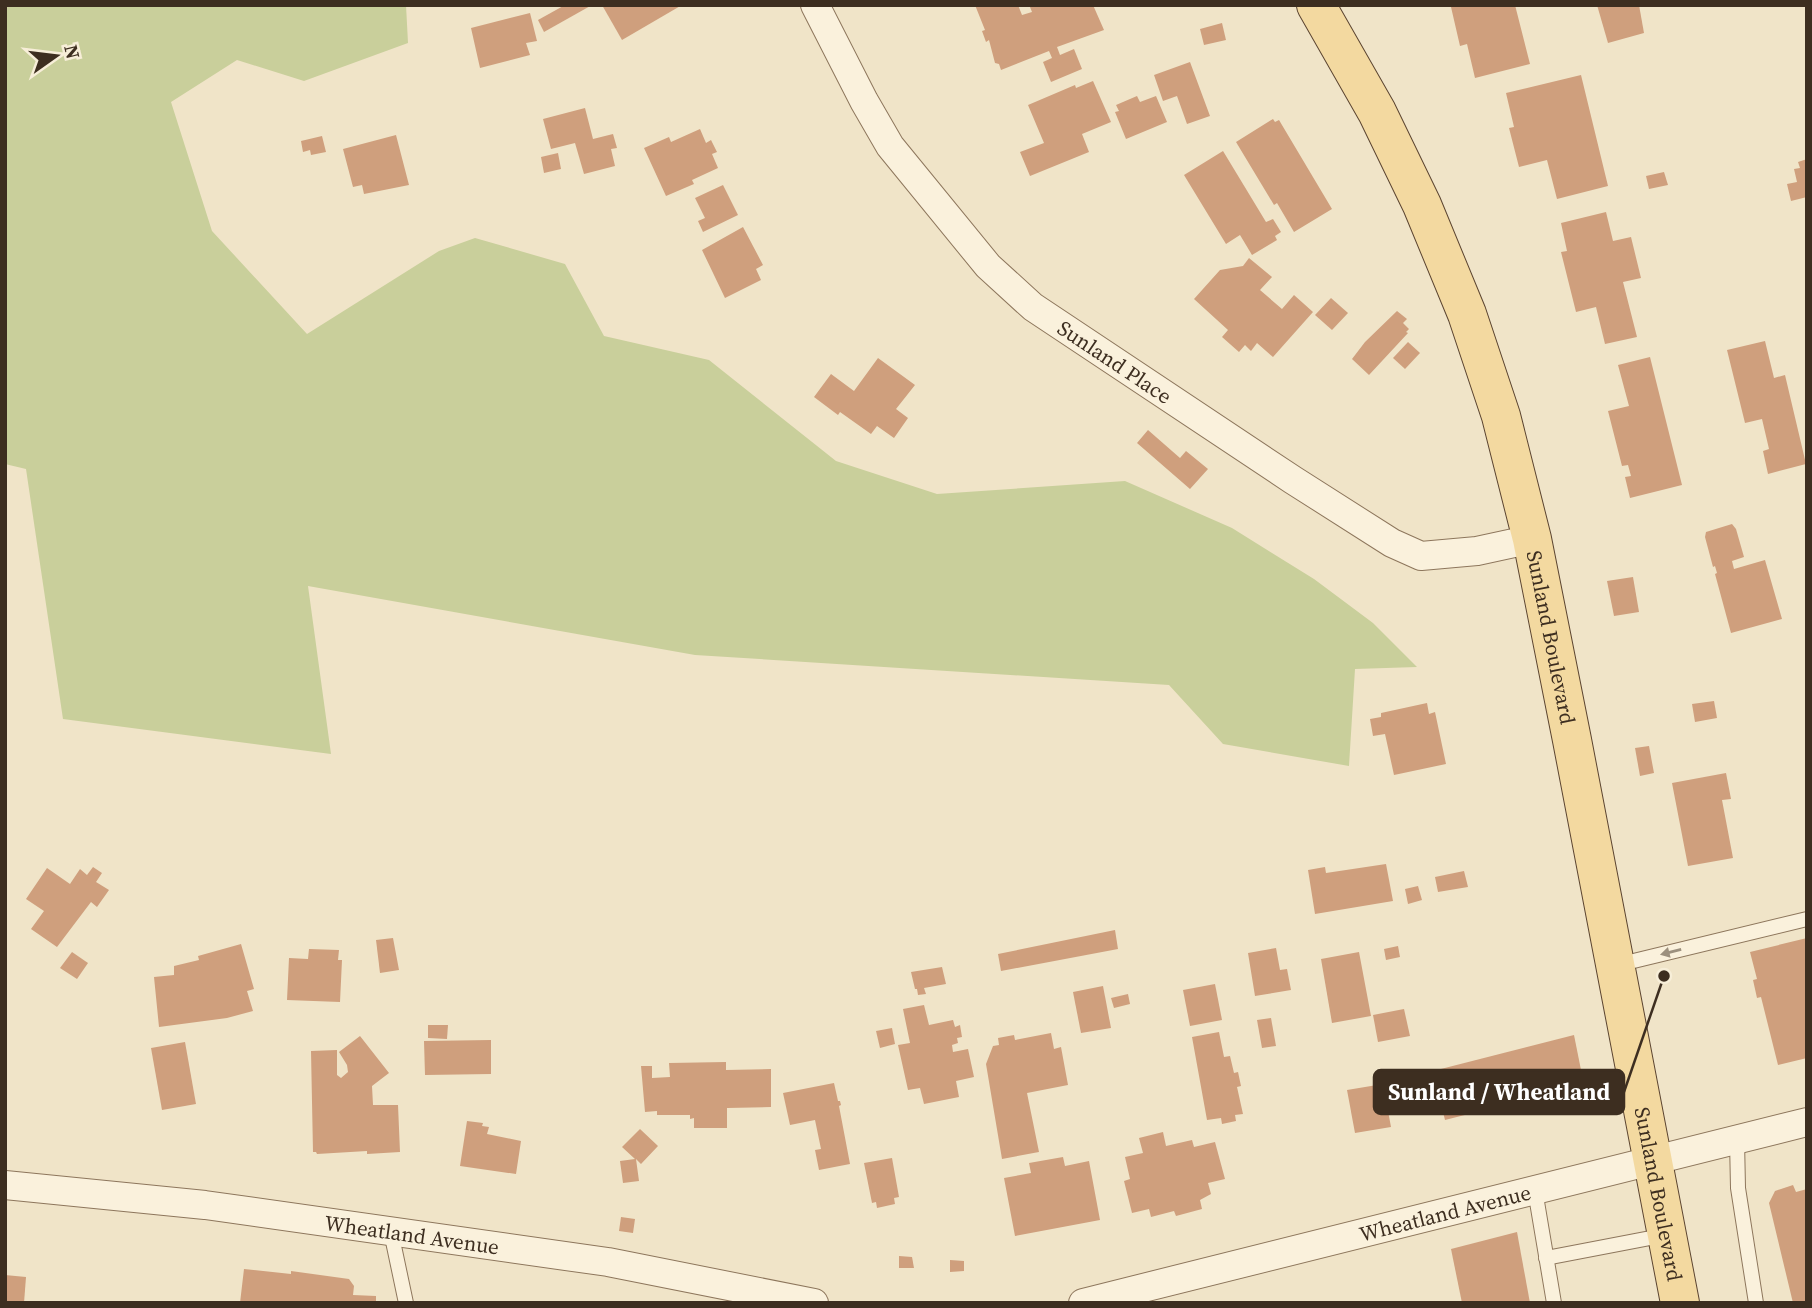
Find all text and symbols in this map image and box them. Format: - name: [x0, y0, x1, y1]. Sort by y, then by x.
- north arrow: [21, 21, 91, 91]
- text: N: [58, 42, 87, 62]
- street label: Sunland Place: [1052, 313, 1178, 410]
- street label: Sunland Boulevard: [1520, 548, 1583, 727]
- one-way arrow: [1659, 947, 1681, 958]
- callout: Sunland / Wheatland: [1374, 1070, 1624, 1114]
- text: Sunland / Wheatland: [1388, 1076, 1610, 1108]
- street label: Sunland Boulevard: [1628, 1104, 1690, 1284]
- street label: Wheatland Avenue: [1356, 1177, 1534, 1248]
- street label: Wheatland Avenue: [323, 1208, 501, 1261]

